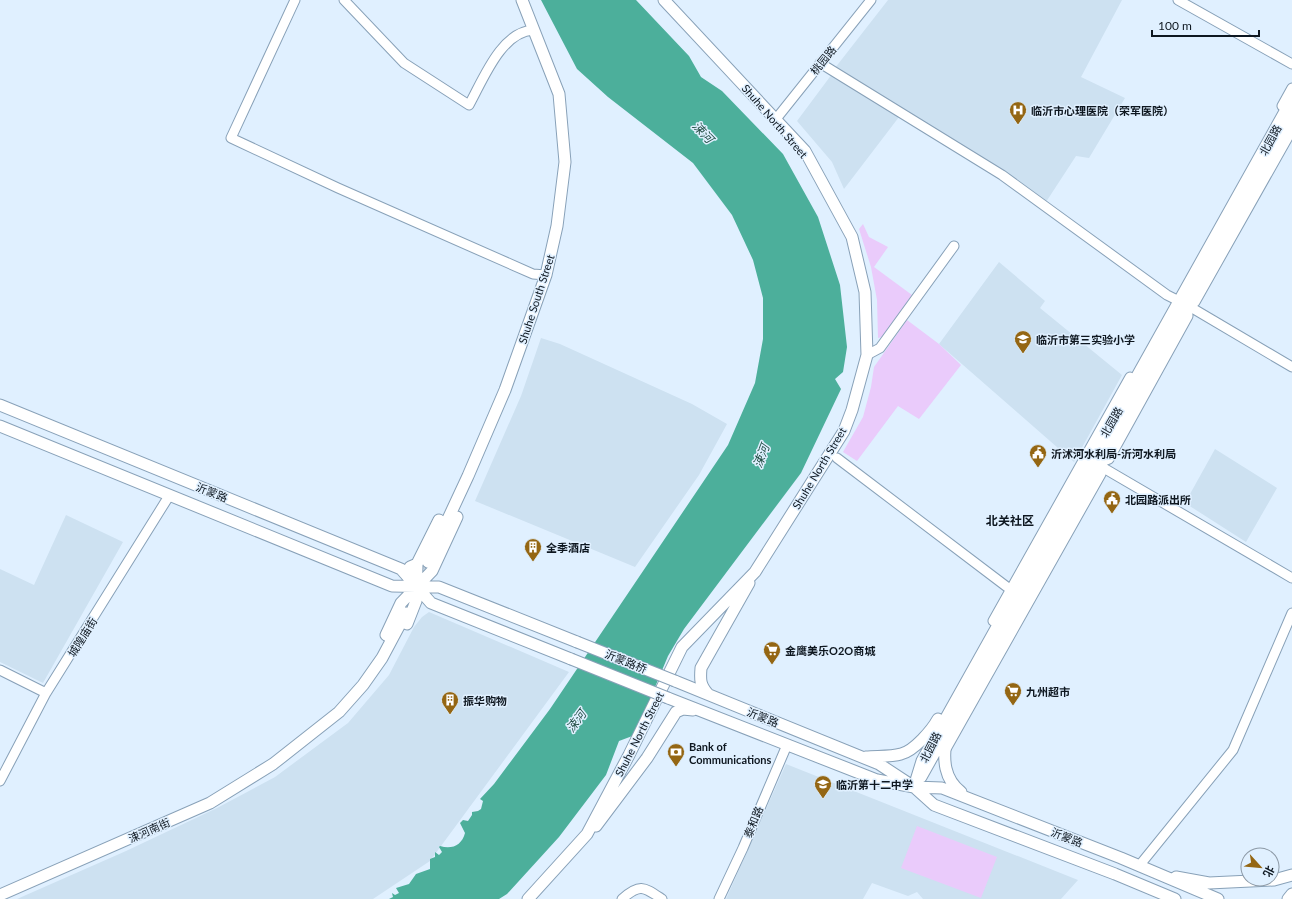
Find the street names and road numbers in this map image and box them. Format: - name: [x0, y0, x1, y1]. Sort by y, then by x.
- street label: 桃园路: [808, 43, 838, 77]
- street label: Shuhe North Street: [740, 82, 811, 160]
- street label: 北园路: [1256, 122, 1284, 158]
- street label: Shuhe South Street: [515, 253, 557, 345]
- street label: 北园路: [1097, 404, 1125, 440]
- street label: Shuhe North Street: [789, 425, 849, 511]
- street label: 沂蒙路: [194, 480, 230, 504]
- street label: 城隍庙街: [65, 615, 99, 659]
- street label: 沂蒙路桥: [603, 647, 649, 675]
- street label: Shuhe North Street: [612, 689, 666, 778]
- street label: 沂蒙路: [745, 705, 781, 729]
- street label: 北园路: [917, 729, 943, 765]
- street label: 泰和路: [741, 804, 765, 840]
- street label: 涑河南街: [126, 815, 172, 845]
- street label: 沂蒙路: [1049, 825, 1085, 849]

